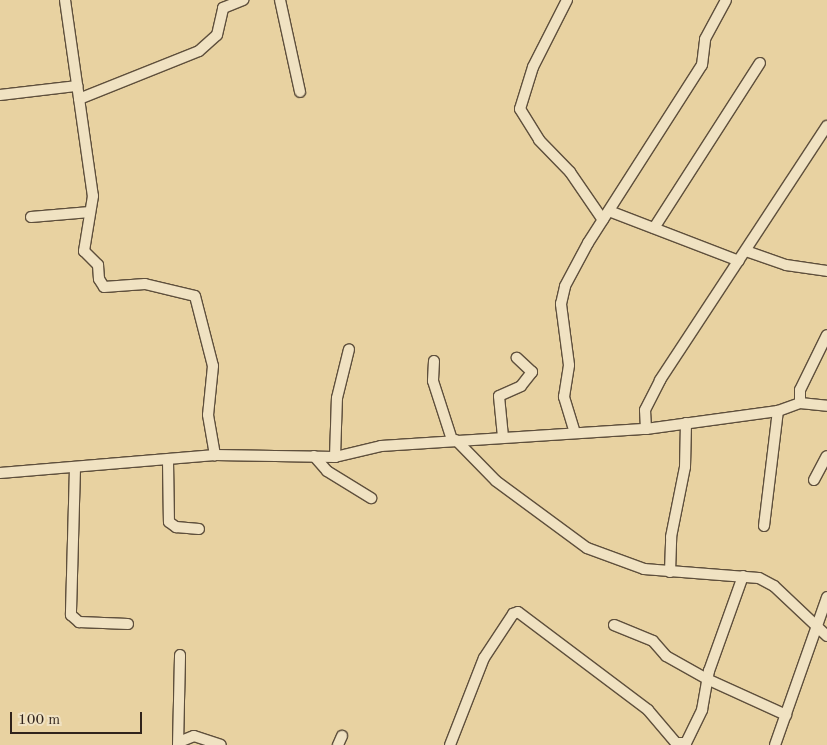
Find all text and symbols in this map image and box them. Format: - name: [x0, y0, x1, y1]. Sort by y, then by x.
- scale bar: [12, 702, 145, 734]
- text: 100 m: [18, 713, 60, 728]

